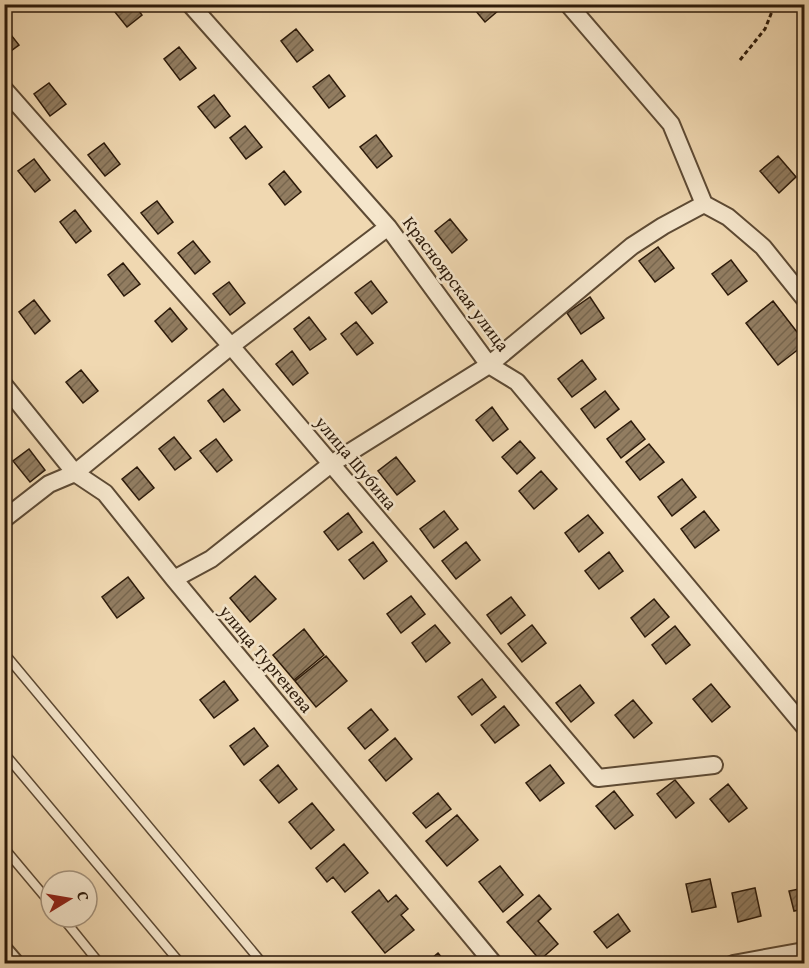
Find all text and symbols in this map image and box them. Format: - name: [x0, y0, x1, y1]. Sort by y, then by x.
- street label: Красноярская улица: [396, 210, 517, 357]
- street label: улица Шубина: [308, 409, 404, 516]
- street label: улица Тургенева: [212, 598, 320, 719]
- north arrow: [39, 869, 99, 929]
- text: С: [71, 889, 96, 903]

